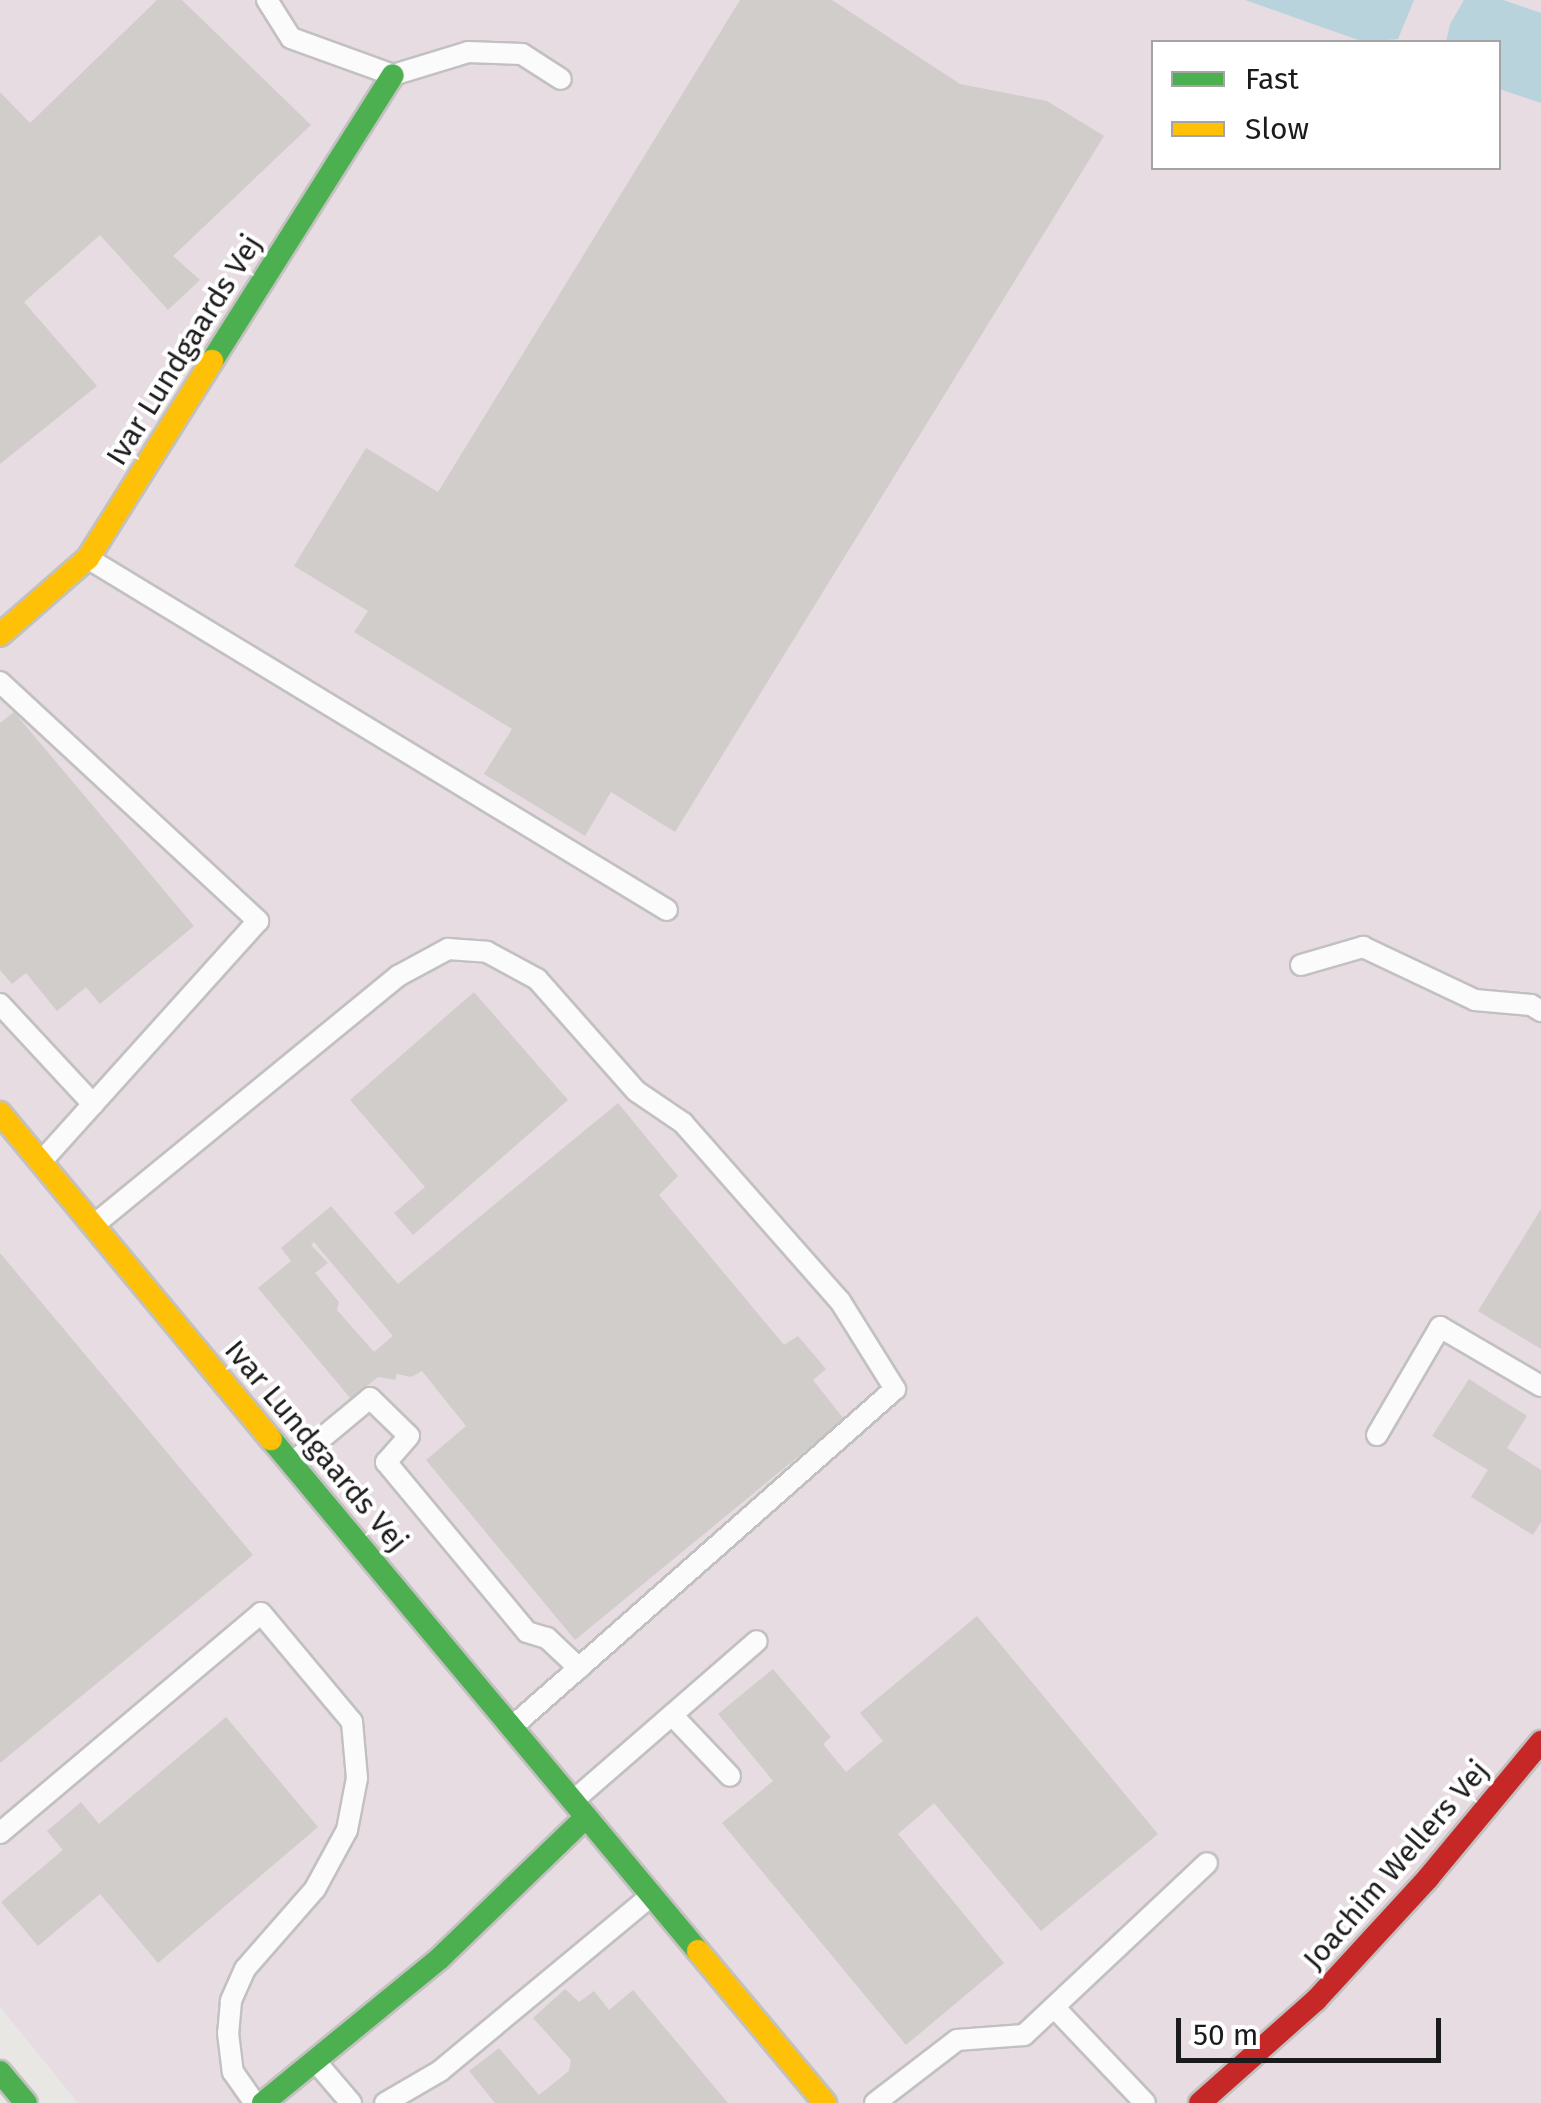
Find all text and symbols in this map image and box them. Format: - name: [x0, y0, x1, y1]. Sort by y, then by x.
- legend: [1151, 40, 1501, 170]
- text: Fast: [1245, 61, 1299, 97]
- text: Slow: [1245, 111, 1309, 147]
- street label: Ivar Lundgaards Vej: [98, 228, 270, 472]
- street label: Ivar Lundgaards Vej: [217, 1333, 415, 1559]
- street label: Joachim Wellers Vej: [1295, 1753, 1497, 1977]
- scale bar: [1181, 1998, 1446, 2060]
- text: 50 m: [1193, 2017, 1258, 2053]

